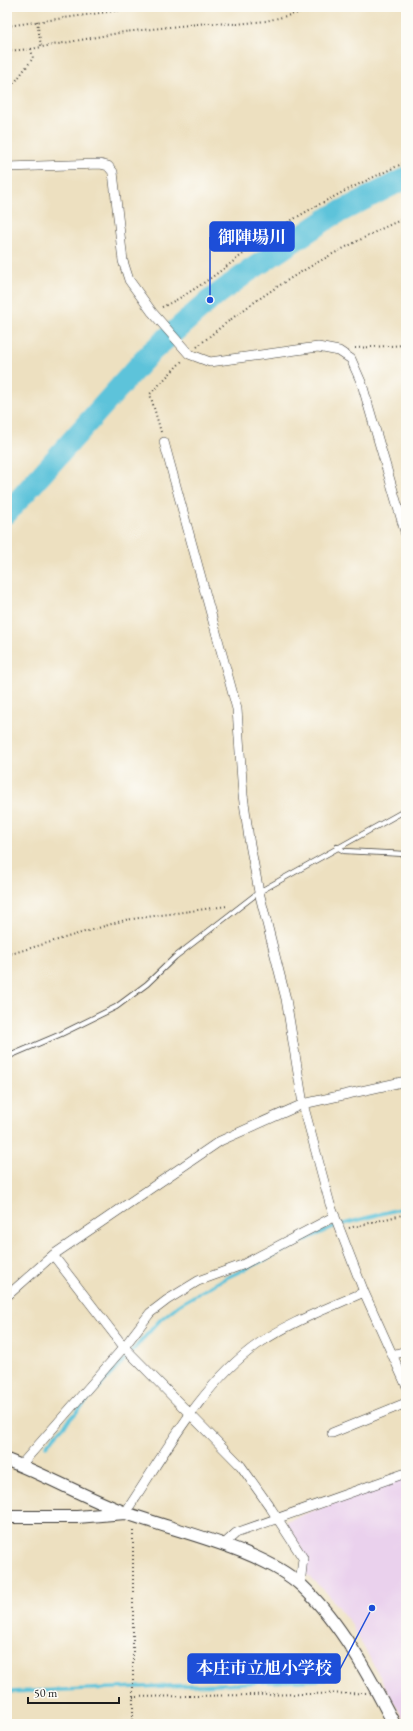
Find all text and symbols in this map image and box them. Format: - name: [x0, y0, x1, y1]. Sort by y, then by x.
- callout: 御陣場川: [210, 222, 294, 251]
- text: 御陣場川: [218, 226, 286, 248]
- callout: 本庄市立旭小学校: [188, 1654, 340, 1683]
- text: 本庄市立旭小学校: [196, 1657, 332, 1679]
- scale bar: [28, 1679, 119, 1705]
- text: 50 m: [34, 1685, 58, 1701]

